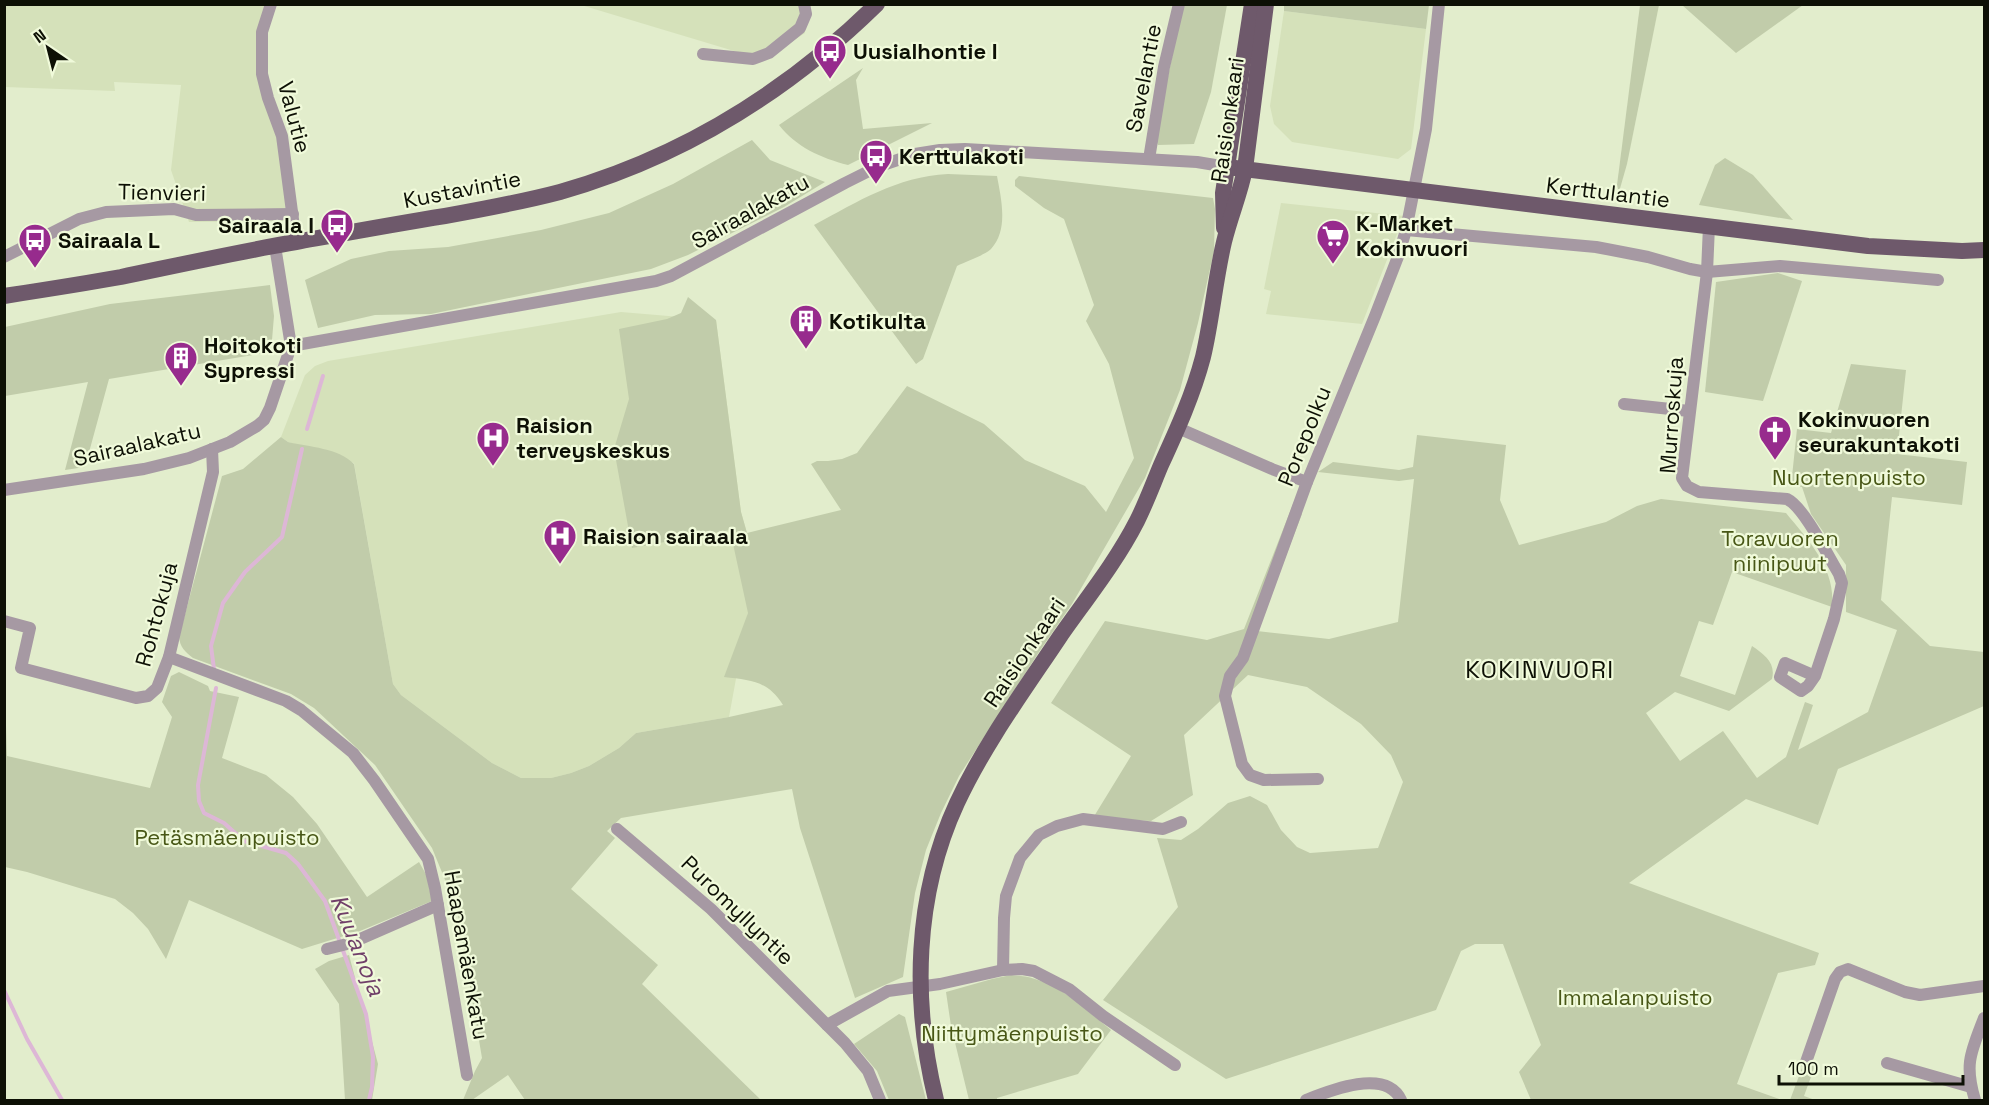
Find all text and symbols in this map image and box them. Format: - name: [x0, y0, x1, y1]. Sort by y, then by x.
- north arrow: [18, 18, 78, 78]
- street label: Savelantie: [1119, 21, 1167, 135]
- text: N: [29, 24, 50, 48]
- bus stop icon: Uusialhontie I: [812, 33, 848, 80]
- place label: Uusialhontie I: [853, 37, 998, 65]
- street label: Raisionkaari: [1204, 55, 1250, 185]
- street label: Valutie: [272, 78, 318, 156]
- bus stop icon: Kerttulakoti: [858, 138, 894, 185]
- place label: Kerttulakoti: [899, 142, 1024, 170]
- street label: Kustavintie: [401, 164, 523, 214]
- street label: Sairaalakatu: [686, 167, 814, 255]
- street label: Kerttulantie: [1544, 171, 1672, 213]
- street label: Tienvieri: [118, 177, 206, 207]
- bus stop icon: Sairaala I: [319, 207, 355, 254]
- place label: K-Market Kokinvuori: [1356, 209, 1468, 262]
- place label: Sairaala I: [218, 211, 314, 239]
- supermarket icon: K-Market Kokinvuori: [1315, 218, 1351, 265]
- bus stop icon: Sairaala L: [17, 222, 53, 269]
- place label: Sairaala L: [58, 226, 160, 254]
- building icon: Kotikulta: [788, 303, 824, 350]
- place label: Kotikulta: [829, 307, 926, 335]
- place label: Hoitokoti Sypressi: [204, 331, 302, 384]
- building icon: Hoitokoti Sypressi: [163, 340, 199, 387]
- street label: Murroskuja: [1653, 355, 1689, 474]
- street label: Porepolku: [1271, 382, 1337, 490]
- place label: Kokinvuoren seurakuntakoti: [1798, 405, 1960, 458]
- place label: Raision terveyskeskus: [516, 411, 670, 464]
- church icon: Kokinvuoren seurakuntakoti: [1757, 414, 1793, 461]
- street label: Sairaalakatu: [71, 416, 203, 472]
- hospital icon: Raision terveyskeskus: [475, 420, 511, 467]
- park label: Nuortenpuisto: [1772, 463, 1926, 491]
- hospital icon: Raision sairaala: [542, 518, 578, 565]
- place label: Raision sairaala: [583, 522, 748, 550]
- park label: Toravuoren niinipuut: [1721, 524, 1839, 577]
- street label: Rohtokuja: [129, 558, 184, 669]
- street label: Raisionkaari: [977, 592, 1071, 712]
- district label: KOKINVUORI: [1465, 654, 1615, 685]
- park label: Petäsmäenpuisto: [134, 823, 320, 851]
- street label: Puromyllyntie: [676, 849, 800, 971]
- street label: Haapamäenkatu: [438, 868, 496, 1042]
- water label: Kuuanoja: [324, 890, 392, 1001]
- park label: Immalanpuisto: [1557, 983, 1713, 1011]
- park label: Niittymäenpuisto: [921, 1019, 1103, 1047]
- scale bar: [1779, 1048, 1964, 1086]
- text: 100 m: [1788, 1057, 1839, 1080]

